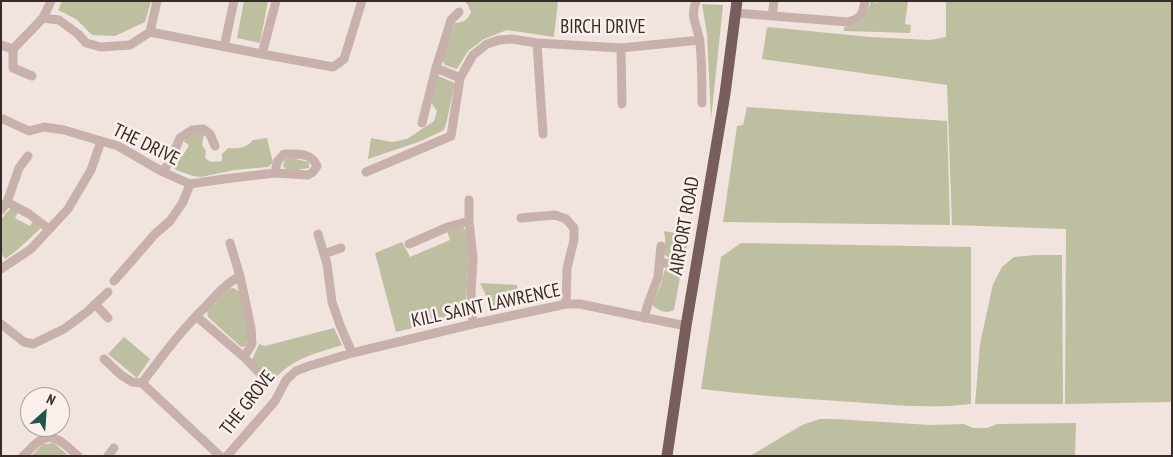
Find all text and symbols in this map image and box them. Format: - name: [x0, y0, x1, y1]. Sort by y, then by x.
- street label: BIRCH DRIVE: [560, 17, 646, 39]
- street label: THE DRIVE: [109, 119, 183, 171]
- street label: AIRPORT ROAD: [665, 175, 705, 277]
- street label: KILL SAINT LAWRENCE: [410, 279, 562, 333]
- street label: THE GROVE: [216, 366, 280, 440]
- north arrow: [20, 387, 70, 437]
- text: N: [44, 390, 58, 409]

